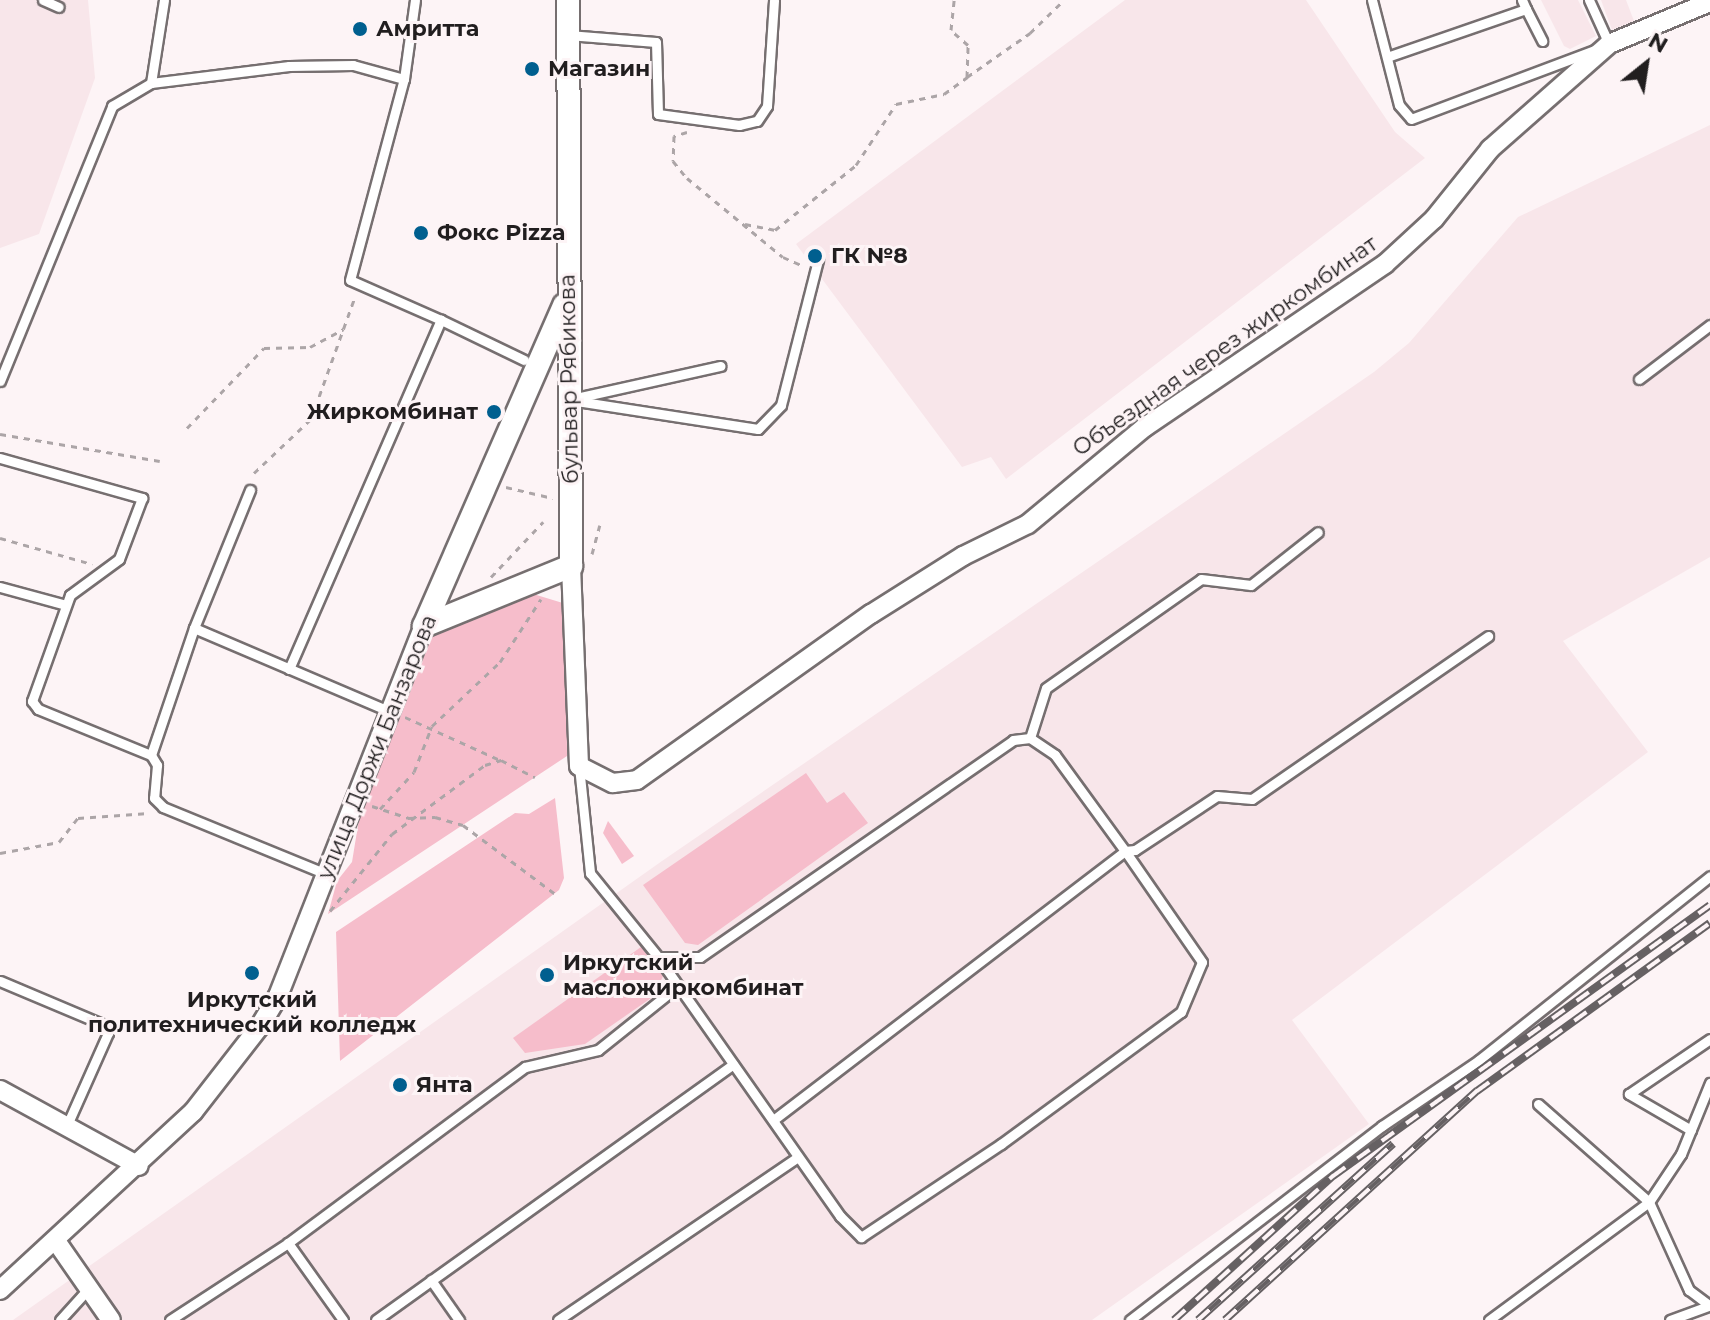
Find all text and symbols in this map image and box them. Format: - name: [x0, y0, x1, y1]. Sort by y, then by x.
- place label: Амритта: [376, 16, 479, 42]
- marker: Амритта: [351, 20, 369, 38]
- north arrow: [1606, 24, 1686, 104]
- text: N: [1644, 27, 1673, 59]
- place label: Магазин: [548, 56, 650, 82]
- marker: Магазин: [523, 60, 541, 78]
- place label: Фокс Pizza: [437, 220, 566, 246]
- marker: Фокс Pizza: [412, 224, 430, 242]
- street label: Объездная через жиркомбинат: [1068, 230, 1382, 462]
- place label: ГК №8: [831, 243, 908, 269]
- marker: ГК №8: [806, 247, 824, 265]
- street label: бульвар Рябикова: [554, 274, 584, 484]
- place label: Жиркомбинат: [307, 399, 478, 425]
- marker: Жиркомбинат: [485, 403, 503, 421]
- street label: улица Доржи Банзарова: [312, 611, 442, 883]
- place label: Иркутский масложиркомбинат: [563, 949, 804, 1000]
- marker: Иркутский политехнический колледж: [243, 964, 261, 982]
- marker: Иркутский масложиркомбинат: [538, 966, 556, 984]
- place label: Иркутский политехнический колледж: [88, 986, 416, 1038]
- place label: Янта: [416, 1072, 472, 1098]
- marker: Янта: [391, 1076, 409, 1094]

